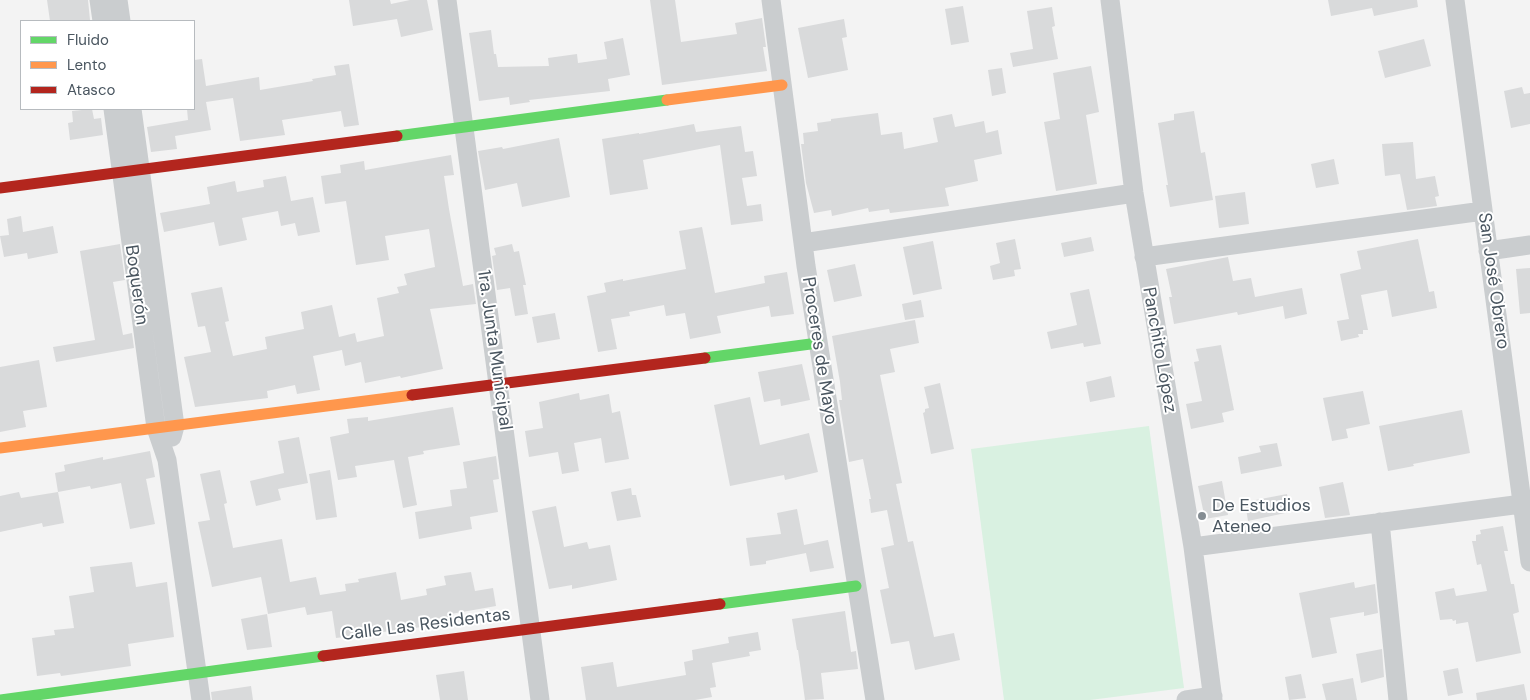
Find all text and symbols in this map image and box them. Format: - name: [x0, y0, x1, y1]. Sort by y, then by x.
- legend: [20, 20, 195, 110]
- text: Fluido: [67, 30, 109, 50]
- text: Lento: [67, 55, 106, 75]
- text: Atasco: [67, 80, 115, 100]
- street label: San José Obrero: [1473, 211, 1513, 351]
- street label: Boquerón: [120, 244, 152, 326]
- street label: 1ra. Junta Municipal: [472, 269, 516, 431]
- street label: Proceres de Mayo: [797, 276, 841, 426]
- street label: Panchito López: [1137, 286, 1181, 414]
- place label: De Estudios Ateneo: [1212, 495, 1311, 538]
- marker: De Estudios Ateneo: [1196, 510, 1208, 522]
- street label: Calle Las Residentas: [340, 604, 512, 646]

